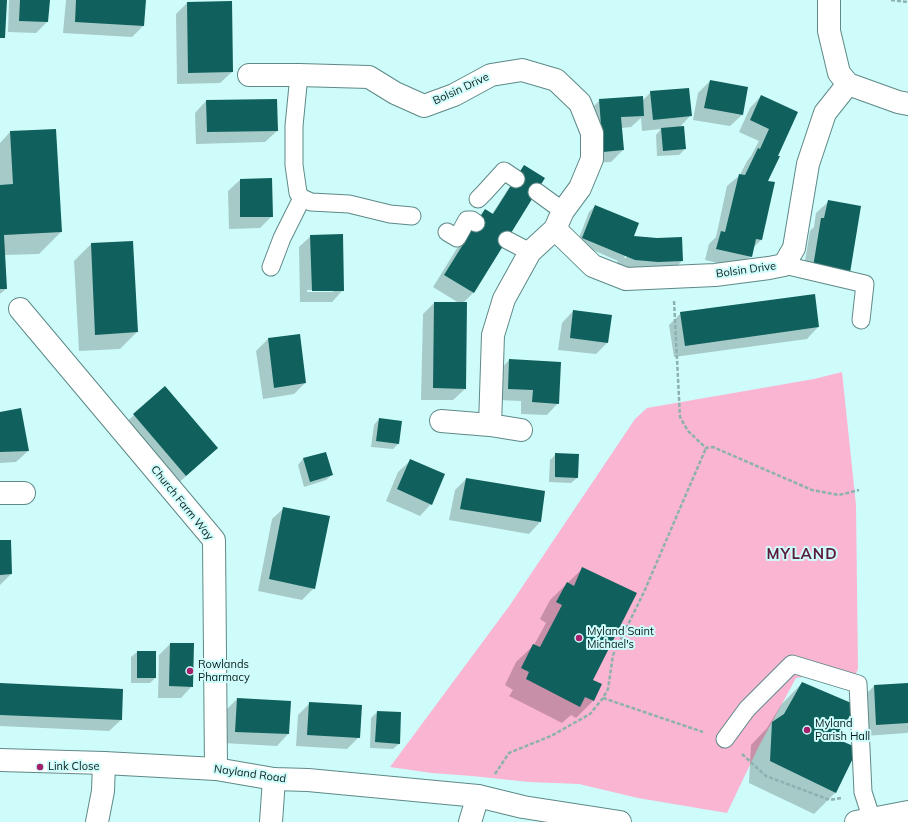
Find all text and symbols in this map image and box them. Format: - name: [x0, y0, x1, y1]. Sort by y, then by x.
- street label: Bolsin Drive: [431, 70, 491, 108]
- street label: Bolsin Drive: [715, 259, 777, 281]
- street label: Church Farm Way: [148, 463, 216, 543]
- district label: MYLAND: [766, 545, 838, 563]
- place label: Myland Saint Michael's: [587, 625, 654, 651]
- marker: Myland Saint Michael's: [574, 633, 584, 643]
- place label: Rowlands Pharmacy: [198, 658, 250, 684]
- marker: Rowlands Pharmacy: [185, 666, 195, 676]
- place label: Myland Parish Hall: [815, 717, 870, 743]
- marker: Myland Parish Hall: [802, 725, 812, 735]
- place label: Link Close: [48, 760, 99, 774]
- marker: Link Close: [35, 762, 45, 772]
- street label: Nayland Road: [213, 762, 287, 786]

